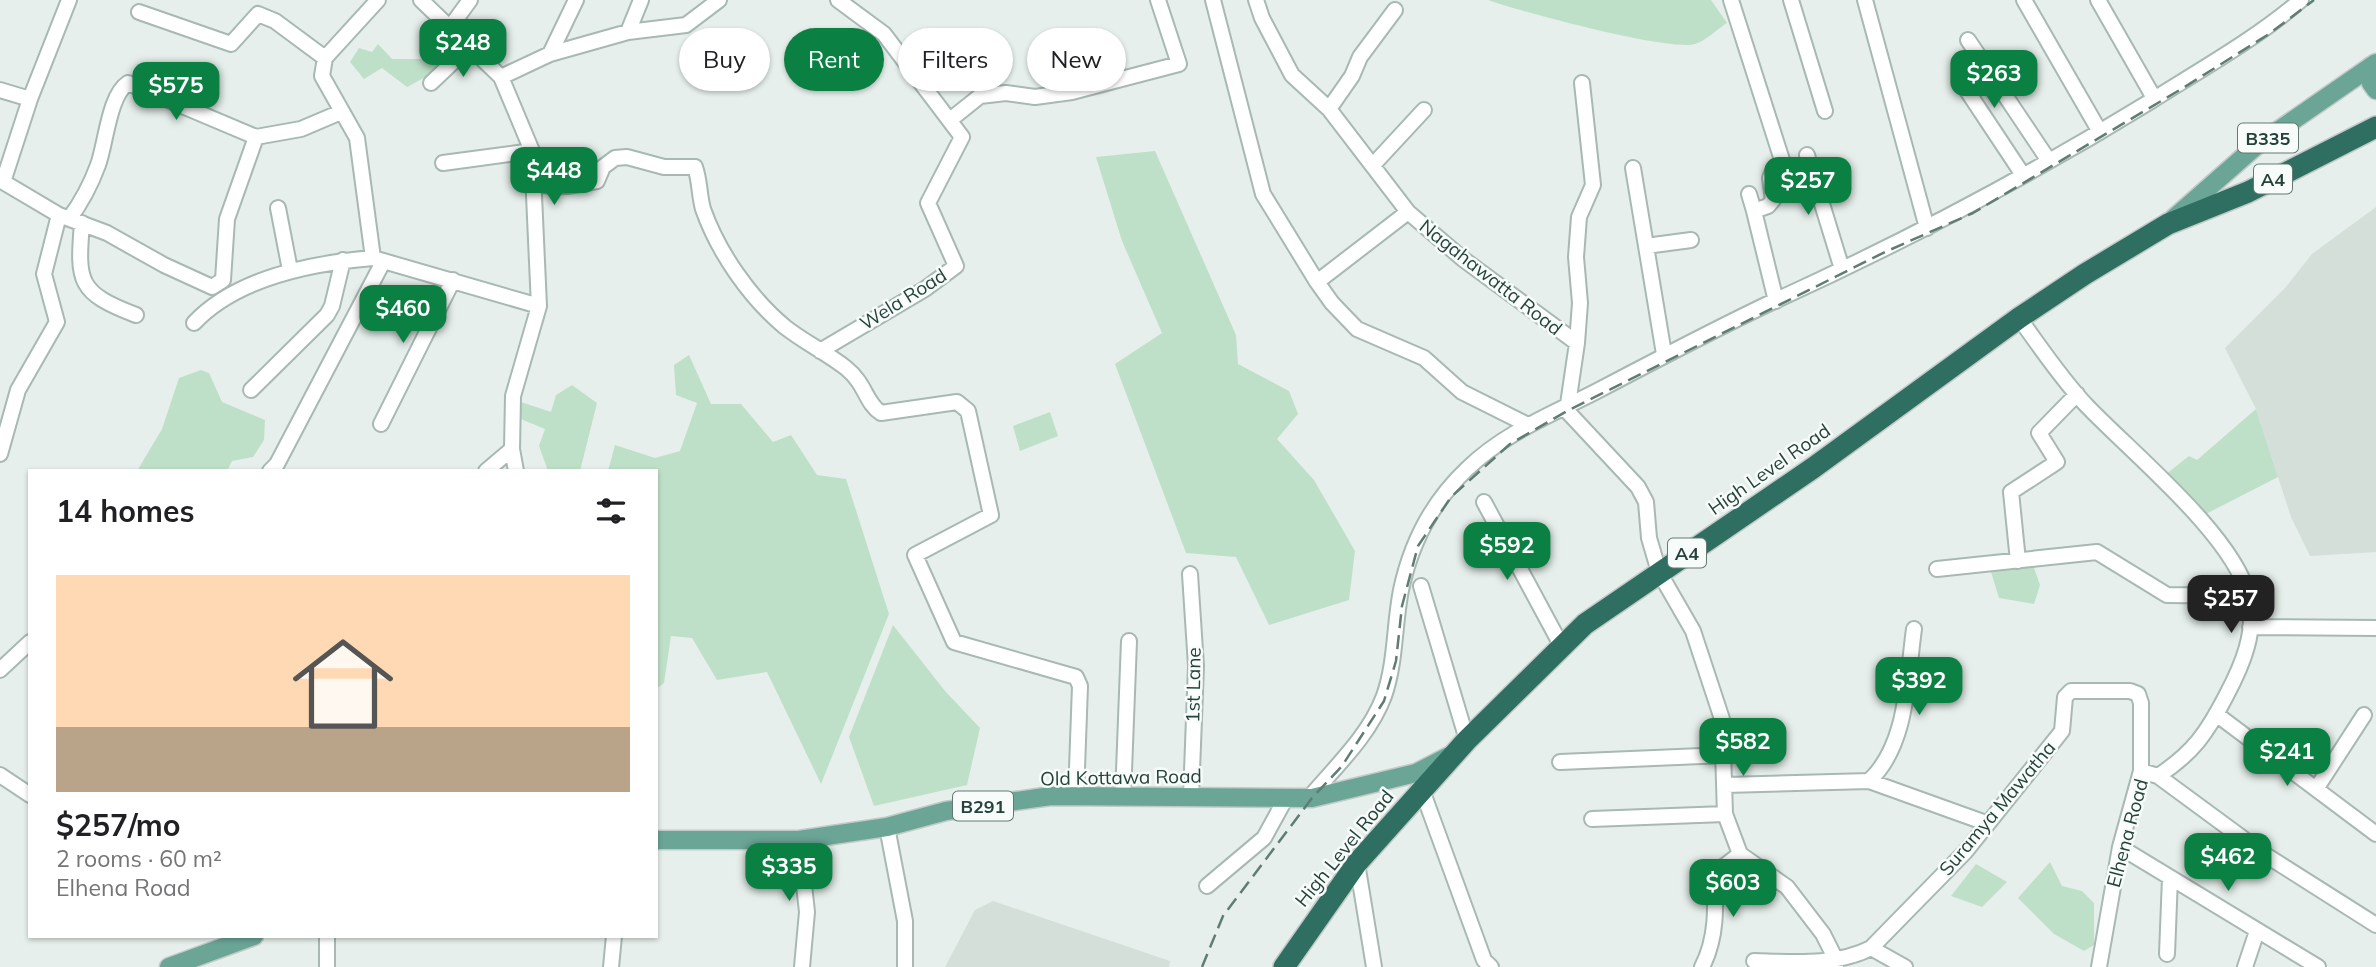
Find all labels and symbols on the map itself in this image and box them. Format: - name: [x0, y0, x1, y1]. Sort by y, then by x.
- pin: $248: [422, 20, 504, 79]
- pin: $263: [1953, 50, 2035, 110]
- pin: $575: [135, 62, 217, 122]
- road number: B335: [2238, 124, 2298, 153]
- pin: $448: [513, 148, 595, 207]
- pin: $257: [1767, 158, 1849, 217]
- road number: A4: [2254, 164, 2292, 194]
- street label: Nagahawatta Road: [1415, 214, 1567, 340]
- street label: Wela Road: [855, 263, 951, 335]
- pin: $460: [362, 286, 444, 345]
- street label: High Level Road: [1703, 418, 1835, 520]
- pin: $592: [1466, 522, 1548, 582]
- road number: A4: [1668, 538, 1706, 568]
- pin: $257: [2190, 576, 2272, 635]
- street label: 1st Lane: [1180, 647, 1206, 723]
- pin: $392: [1878, 658, 1960, 717]
- pin: $582: [1702, 718, 1784, 778]
- pin: $241: [2246, 728, 2328, 788]
- street label: Suramya Mawatha: [1934, 736, 2060, 880]
- street label: Old Kottawa Road: [1040, 764, 1202, 790]
- street label: Elhena Road: [2101, 776, 2153, 890]
- street label: High Level Road: [1290, 785, 1398, 911]
- road number: B291: [953, 792, 1013, 820]
- pin: $462: [2187, 834, 2269, 893]
- pin: $335: [748, 844, 830, 903]
- pin: $603: [1692, 860, 1774, 919]

